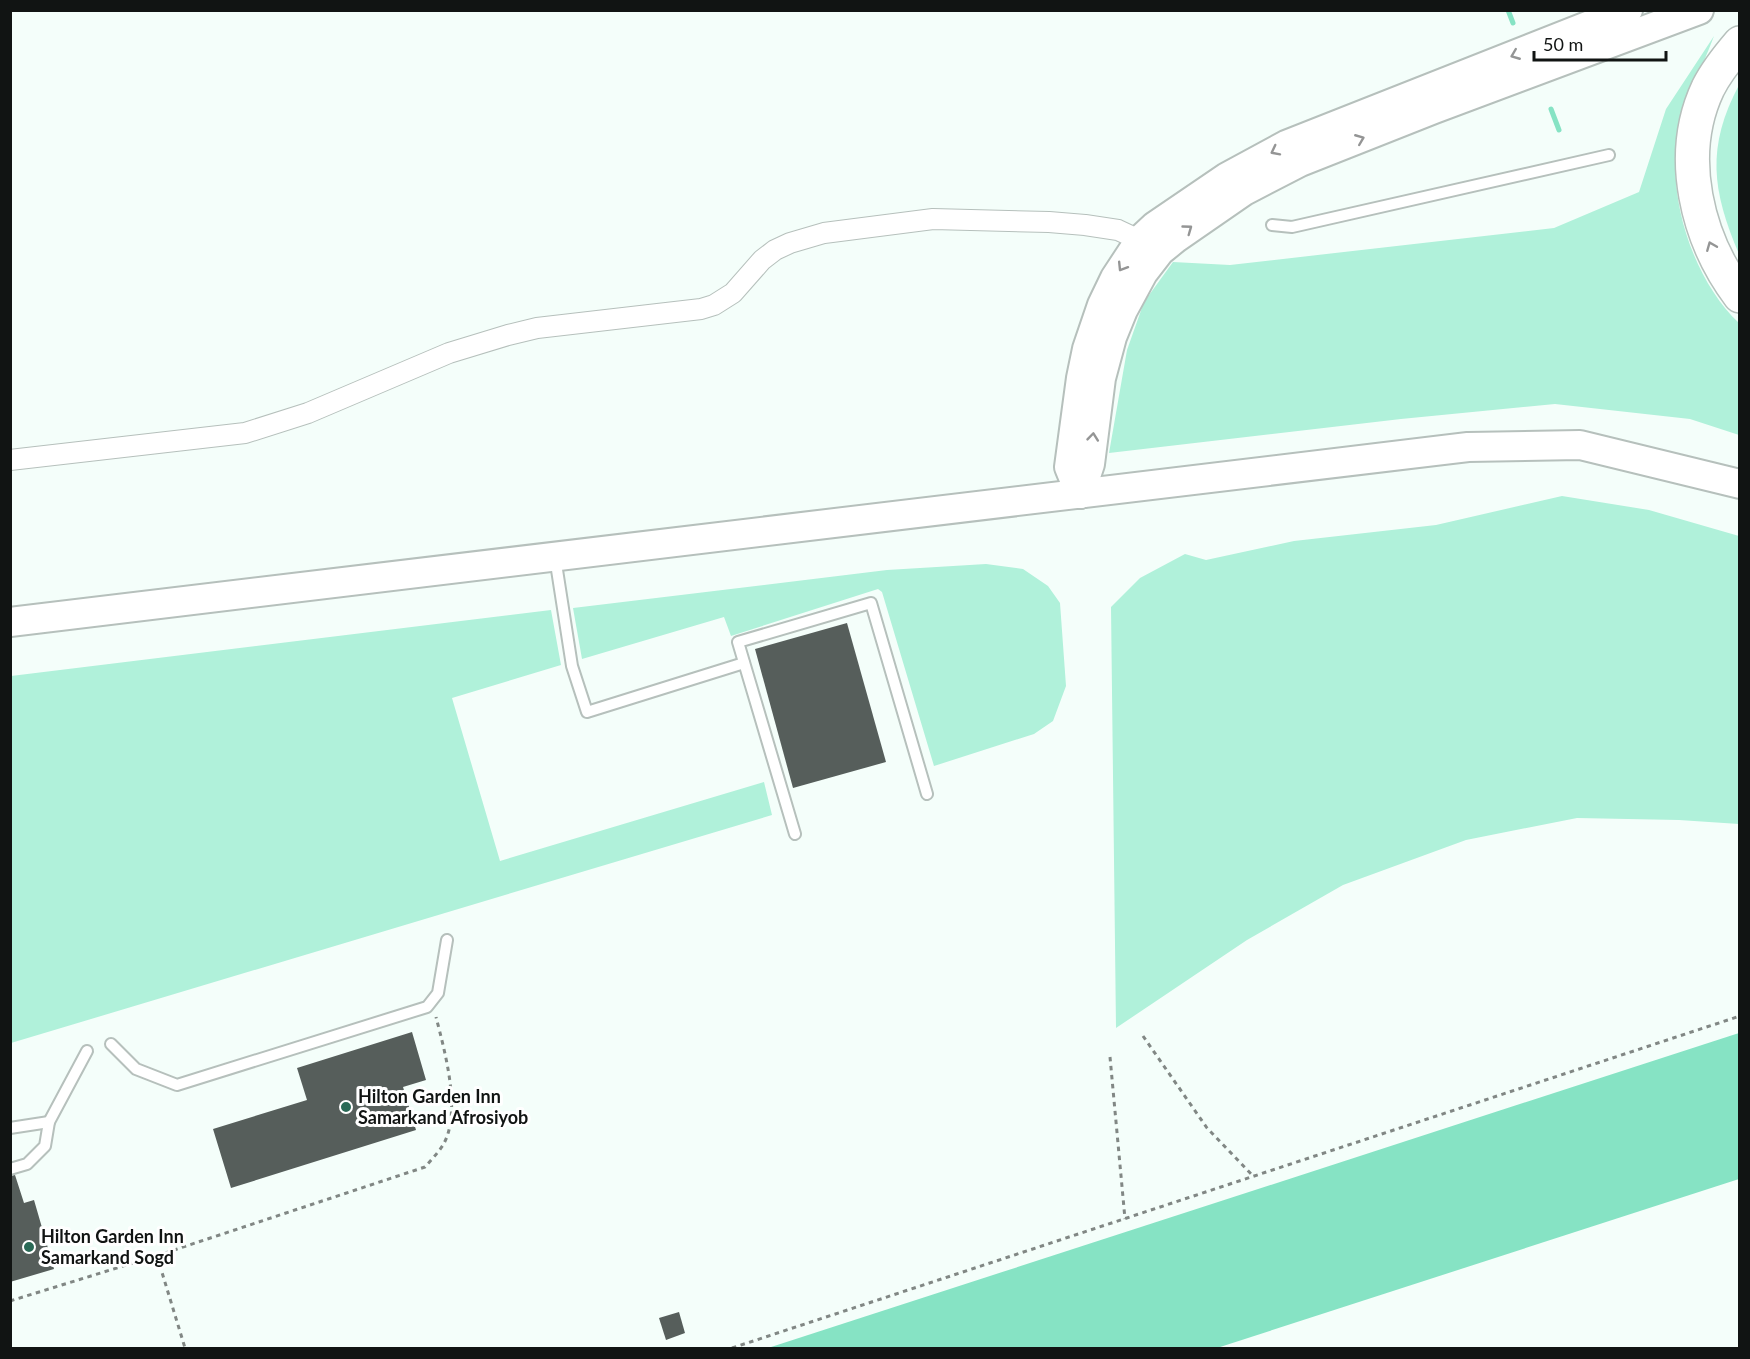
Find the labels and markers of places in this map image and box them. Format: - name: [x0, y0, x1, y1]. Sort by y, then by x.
- place label: Hilton Garden Inn Samarkand Afrosiyob: [358, 1085, 528, 1128]
- marker: Hilton Garden Inn Samarkand Afrosiyob: [339, 1100, 353, 1114]
- place label: Hilton Garden Inn Samarkand Sogd: [41, 1225, 184, 1268]
- marker: Hilton Garden Inn Samarkand Sogd: [22, 1240, 36, 1254]

